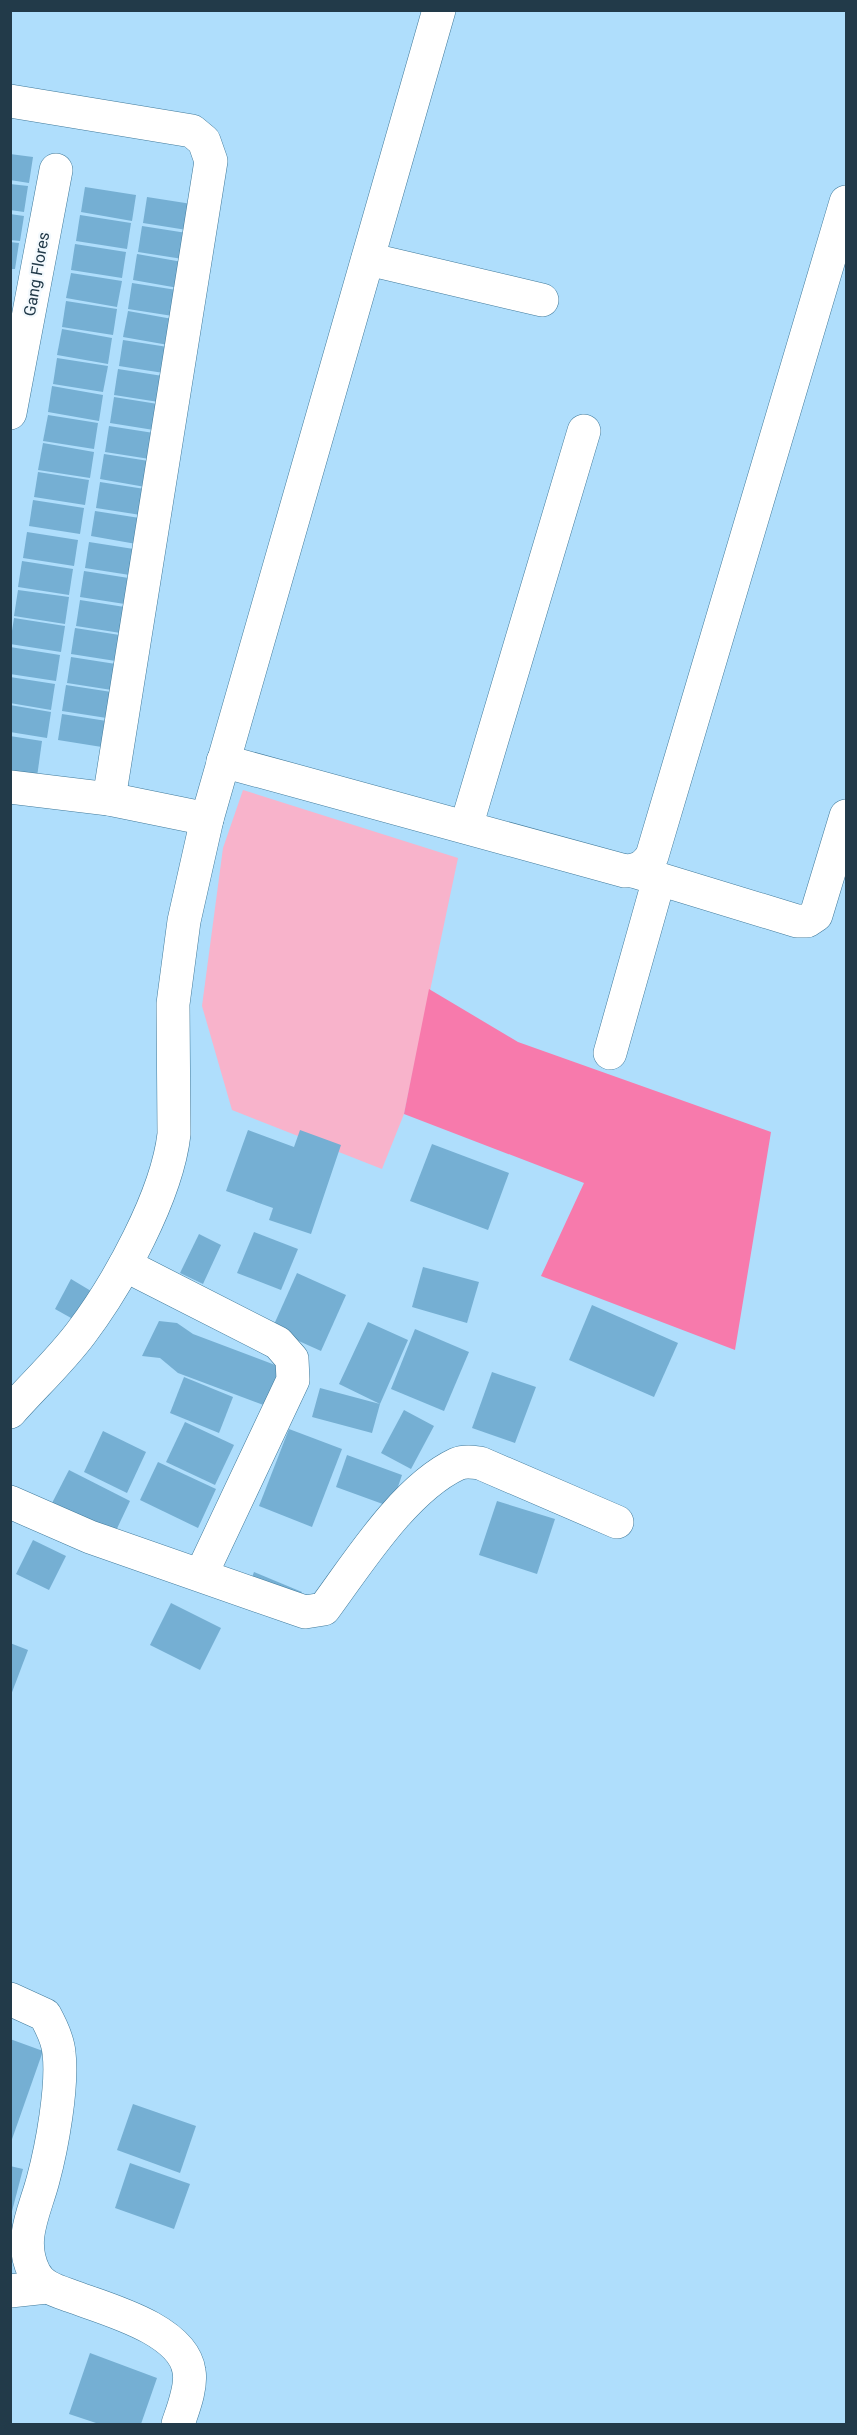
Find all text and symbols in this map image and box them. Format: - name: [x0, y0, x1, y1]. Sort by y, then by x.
- street label: Gang Flores: [20, 230, 53, 318]

